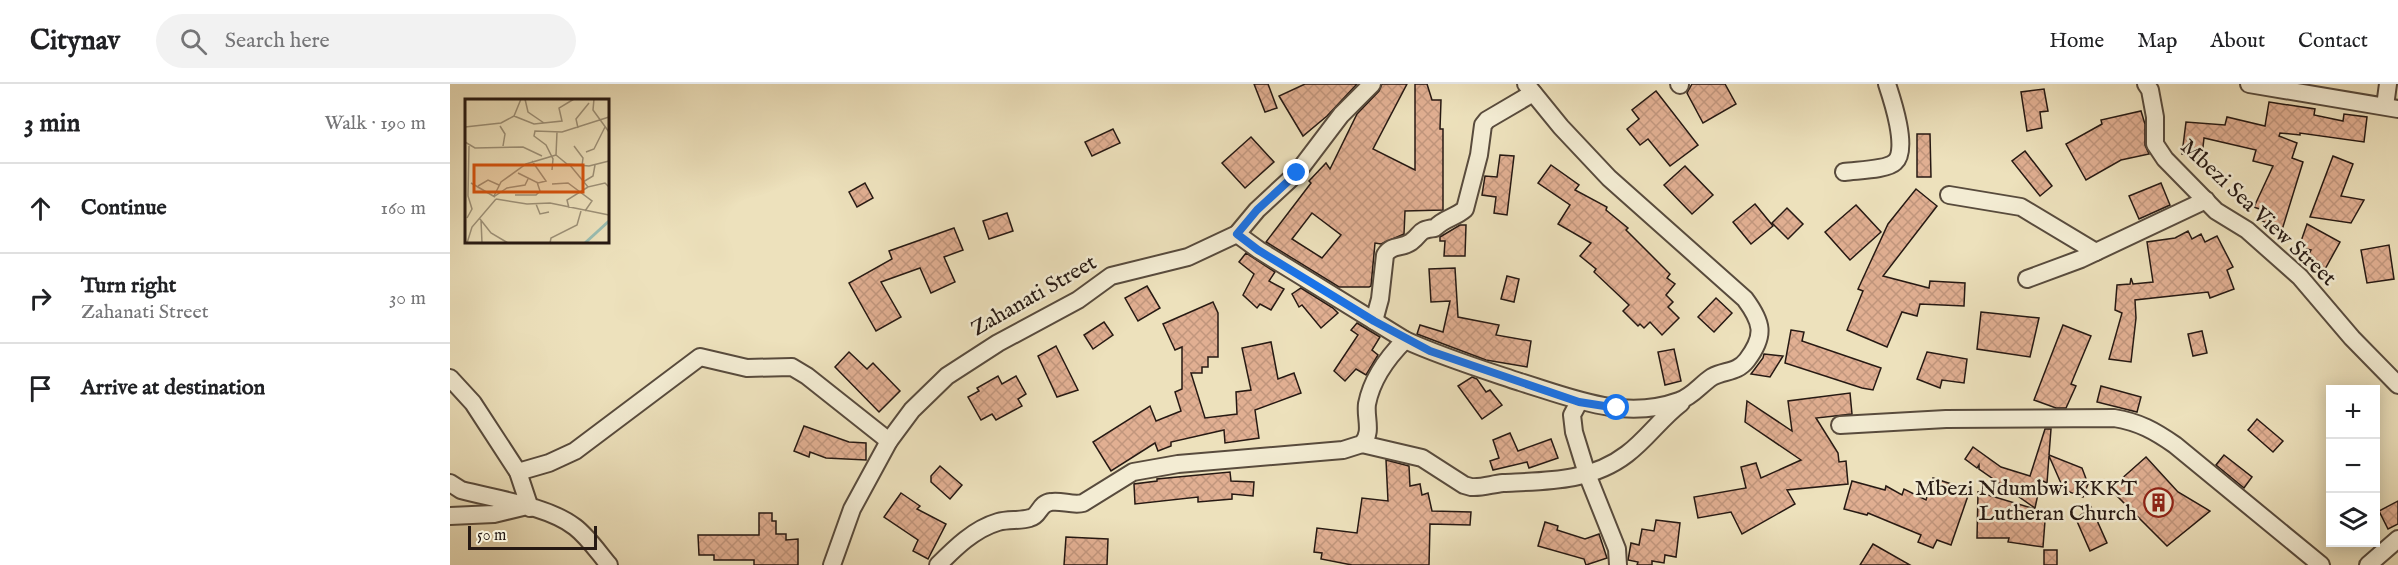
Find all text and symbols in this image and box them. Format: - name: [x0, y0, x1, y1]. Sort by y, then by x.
- search box: [156, 14, 576, 68]
- text: Citynav: [30, 24, 120, 59]
- icon: search: [177, 25, 210, 58]
- text: Search here: [225, 27, 330, 55]
- text: Home: [2049, 28, 2104, 55]
- text: Map: [2137, 28, 2177, 55]
- text: About: [2210, 28, 2265, 55]
- text: Contact: [2298, 28, 2368, 55]
- inset map: [465, 99, 609, 243]
- text: 3 min: [24, 107, 80, 140]
- text: Walk · 190 m: [324, 111, 426, 136]
- street label: Mbezi Sea View Street: [2174, 133, 2342, 293]
- route end: [1283, 159, 1309, 185]
- icon: ahead: [24, 192, 57, 225]
- text: Continue: [81, 194, 167, 222]
- text: 160 m: [380, 196, 426, 221]
- street label: Zahanati Street: [966, 249, 1102, 343]
- text: Turn right: [81, 272, 176, 300]
- icon: right: [24, 282, 57, 315]
- text: 30 m: [389, 286, 426, 311]
- text: Zahanati Street: [81, 300, 209, 325]
- icon: arrive: [24, 372, 57, 405]
- text: Arrive at destination: [81, 374, 265, 402]
- map controls: [2326, 385, 2380, 547]
- button: +: [2326, 385, 2380, 439]
- route start: [1603, 394, 1629, 420]
- button: −: [2326, 439, 2380, 493]
- place label: Mbezi Ndumbwi KKKT Lutheran Church: [1915, 475, 2137, 528]
- building icon: Mbezi Ndumbwi KKKT Lutheran Church: [2142, 486, 2174, 518]
- button: layers: [2326, 493, 2380, 547]
- scale bar: [468, 523, 597, 550]
- text: 50 m: [477, 526, 506, 546]

